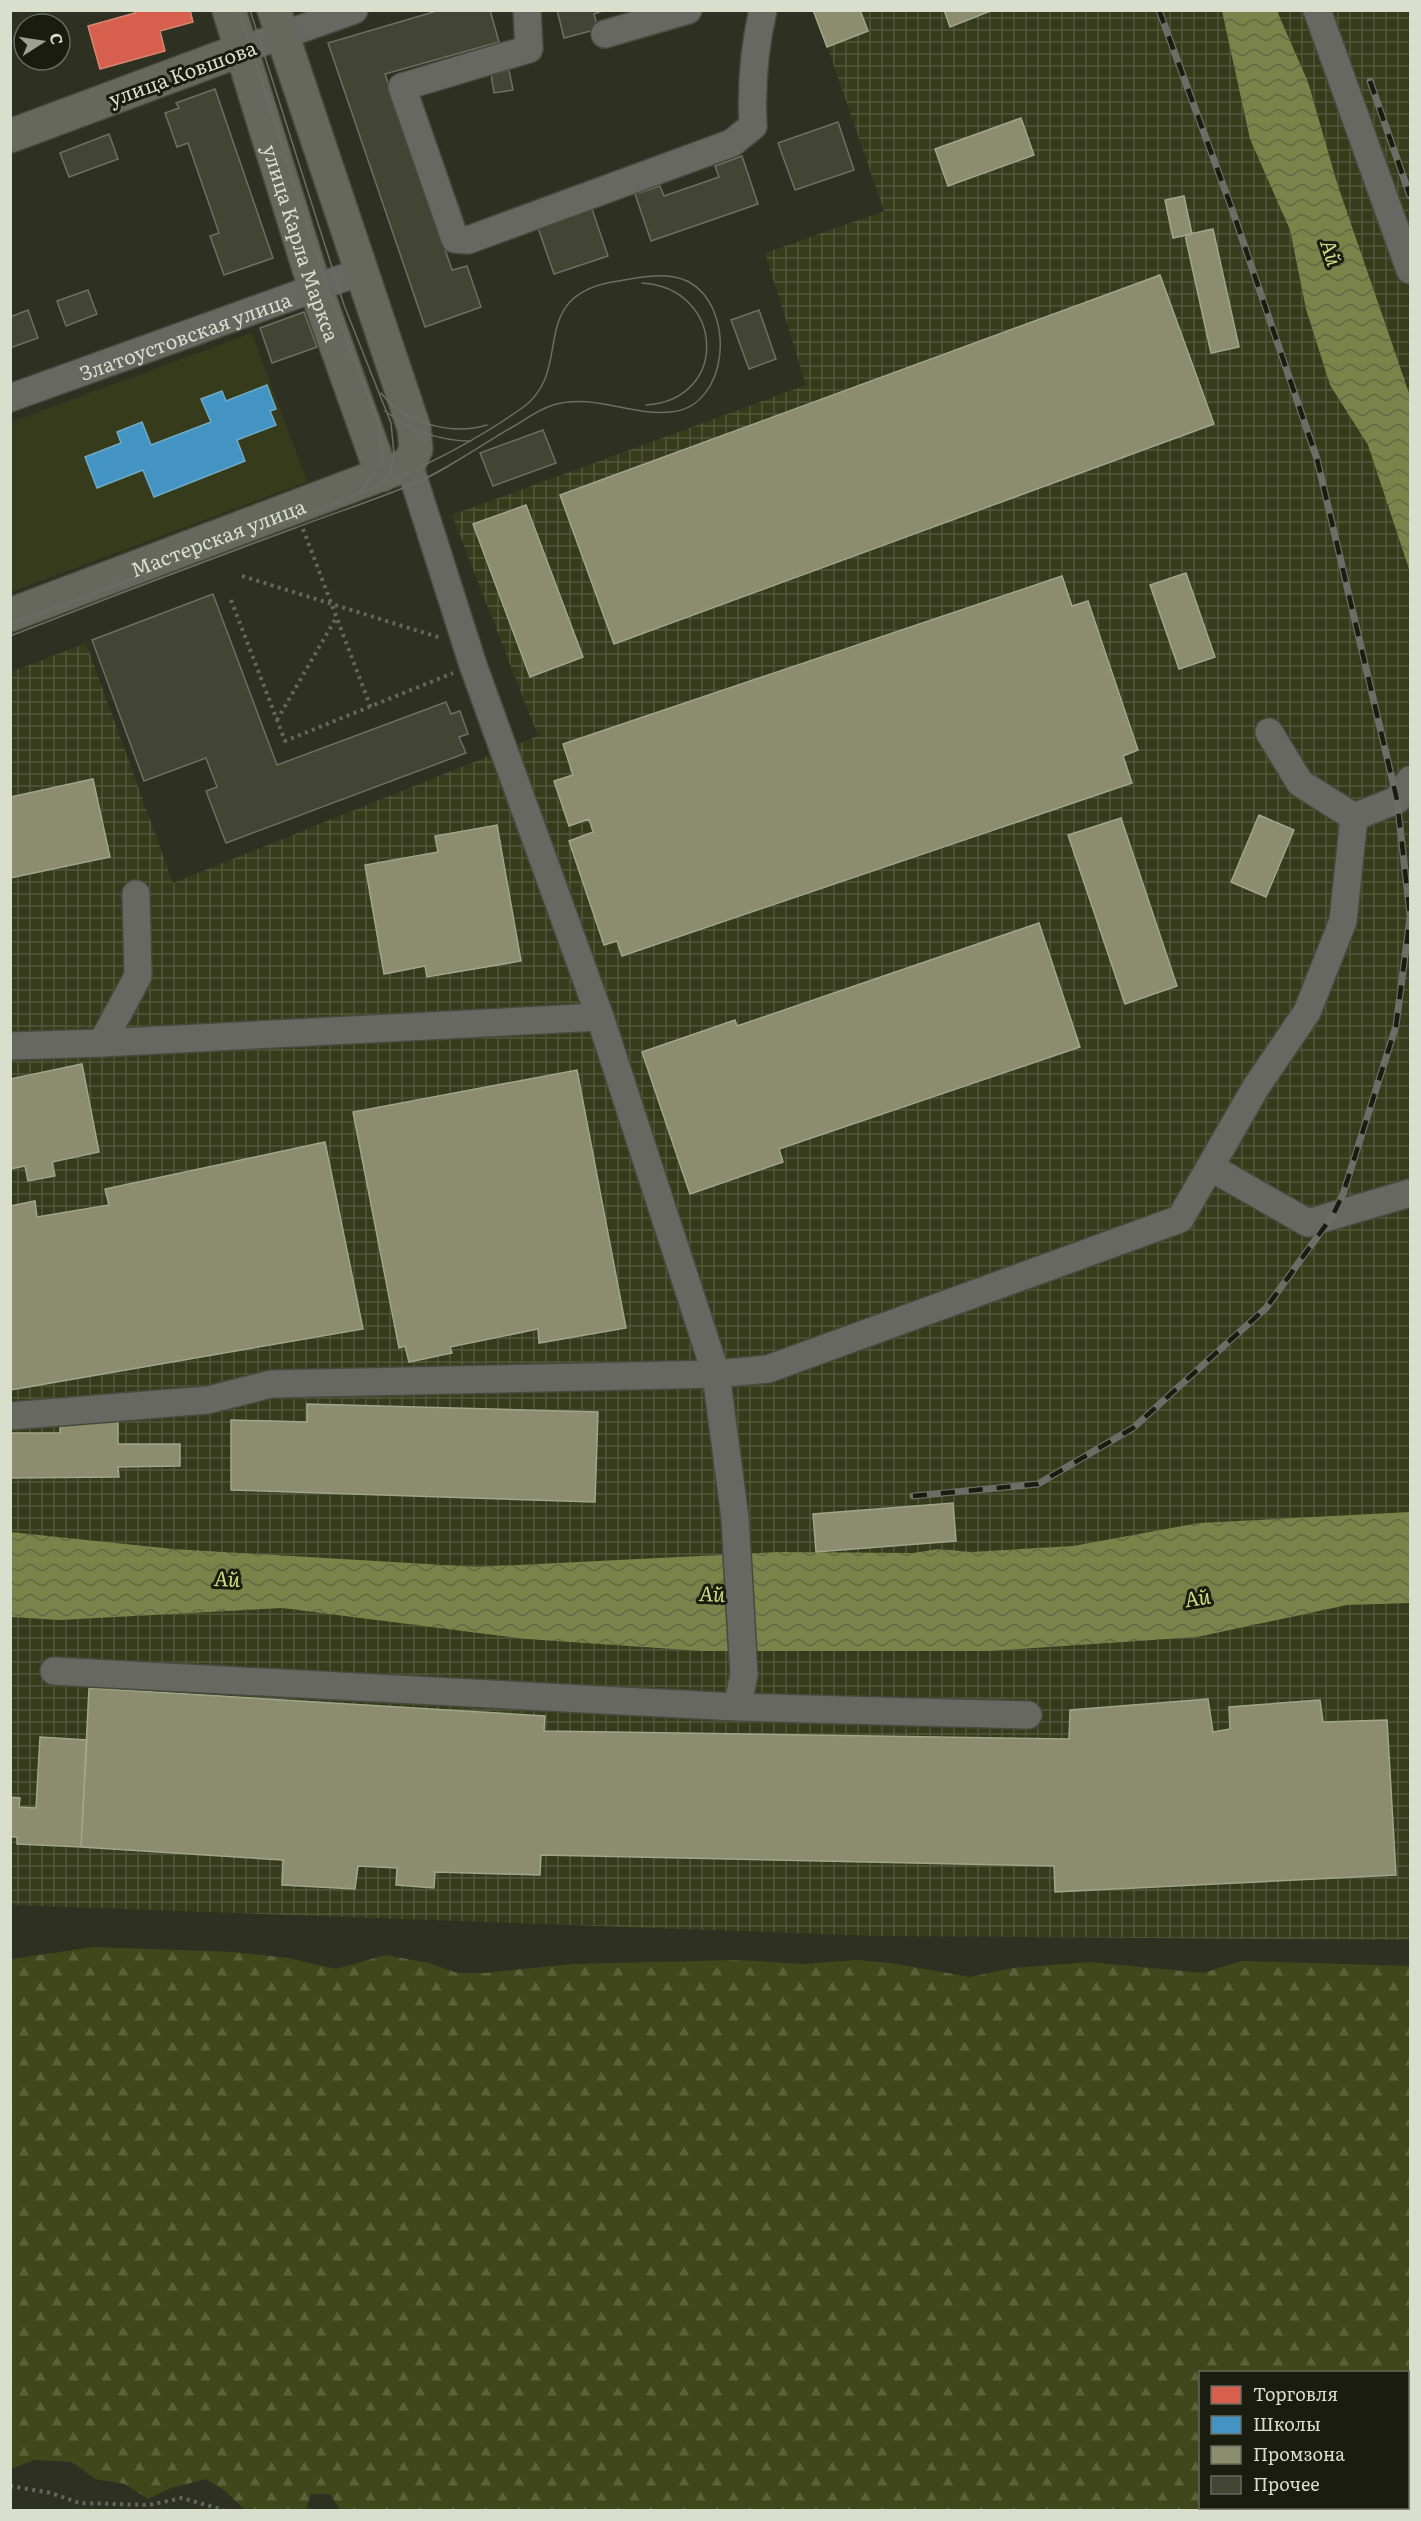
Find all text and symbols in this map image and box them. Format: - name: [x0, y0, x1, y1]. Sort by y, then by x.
- north arrow: [12, 12, 72, 72]
- text: С: [45, 31, 71, 47]
- street label: улица Ковшова: [104, 31, 261, 113]
- street label: улица Карла Маркса: [256, 141, 348, 346]
- water label: Ай: [1314, 235, 1352, 270]
- street label: Златоустовская улица: [75, 283, 295, 387]
- street label: Мастерская улица: [126, 490, 310, 583]
- water label: Ай: [213, 1561, 241, 1593]
- water label: Ай: [698, 1576, 726, 1608]
- water label: Ай: [1181, 1579, 1213, 1613]
- legend: [1199, 2371, 1409, 2509]
- text: Торговля: [1253, 2380, 1338, 2407]
- text: Школы: [1253, 2410, 1321, 2437]
- text: Промзона: [1253, 2440, 1345, 2467]
- text: Прочее: [1253, 2470, 1320, 2497]

